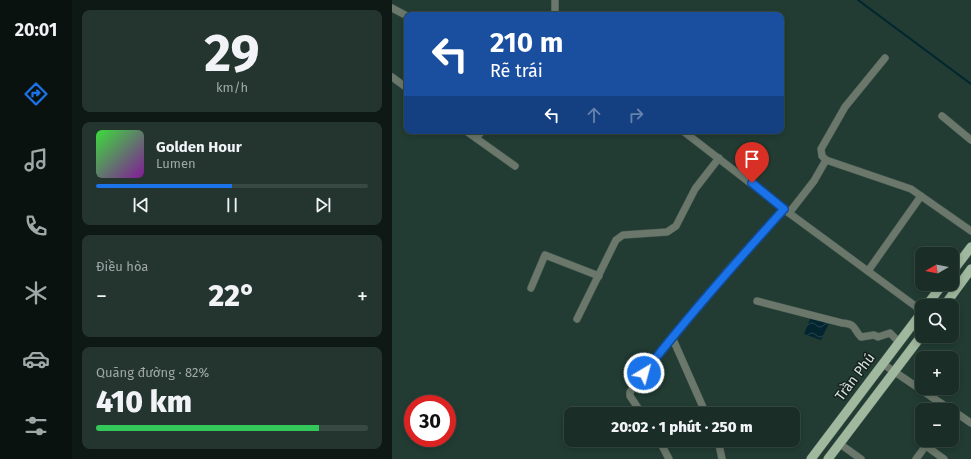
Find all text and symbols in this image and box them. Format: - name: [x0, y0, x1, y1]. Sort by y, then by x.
- text: 20:01: [15, 19, 57, 41]
- text: 29: [204, 22, 260, 85]
- text: 210 m: [490, 26, 564, 59]
- icon: left: [424, 28, 476, 80]
- text: Rẽ trái: [490, 60, 543, 82]
- icon: directions: [22, 80, 50, 108]
- text: km/h: [216, 80, 248, 95]
- icon: left: [541, 104, 563, 126]
- icon: ahead: [583, 104, 605, 126]
- icon: right: [625, 104, 647, 126]
- text: Golden Hour: [156, 138, 242, 156]
- pin: [735, 142, 769, 183]
- icon: music: [22, 146, 50, 174]
- icon: arrive: [741, 148, 763, 170]
- text: Lumen: [156, 156, 196, 171]
- icon: previous: [130, 194, 152, 216]
- icon: pause: [221, 194, 243, 216]
- icon: next: [312, 194, 334, 216]
- icon: phone: [22, 212, 50, 240]
- north arrow: [915, 247, 959, 291]
- map controls: [915, 247, 959, 447]
- text: Điều hòa: [96, 259, 148, 274]
- text: 22°: [209, 278, 256, 314]
- icon: climate: [22, 279, 50, 307]
- text: −: [96, 283, 107, 310]
- text: +: [357, 283, 368, 310]
- button: search: [915, 299, 959, 343]
- icon: car: [22, 345, 50, 373]
- street label: Trần Phú: [831, 349, 878, 404]
- button: +: [915, 351, 959, 395]
- position arrow: [623, 352, 665, 394]
- text: Quãng đường · 82%: [96, 365, 209, 380]
- text: 410 km: [96, 384, 192, 420]
- speed limit sign: 30: [404, 395, 456, 447]
- button: −: [915, 403, 959, 447]
- icon: filters: [22, 412, 50, 440]
- text: 20:02 · 1 phút · 250 m: [611, 418, 753, 436]

